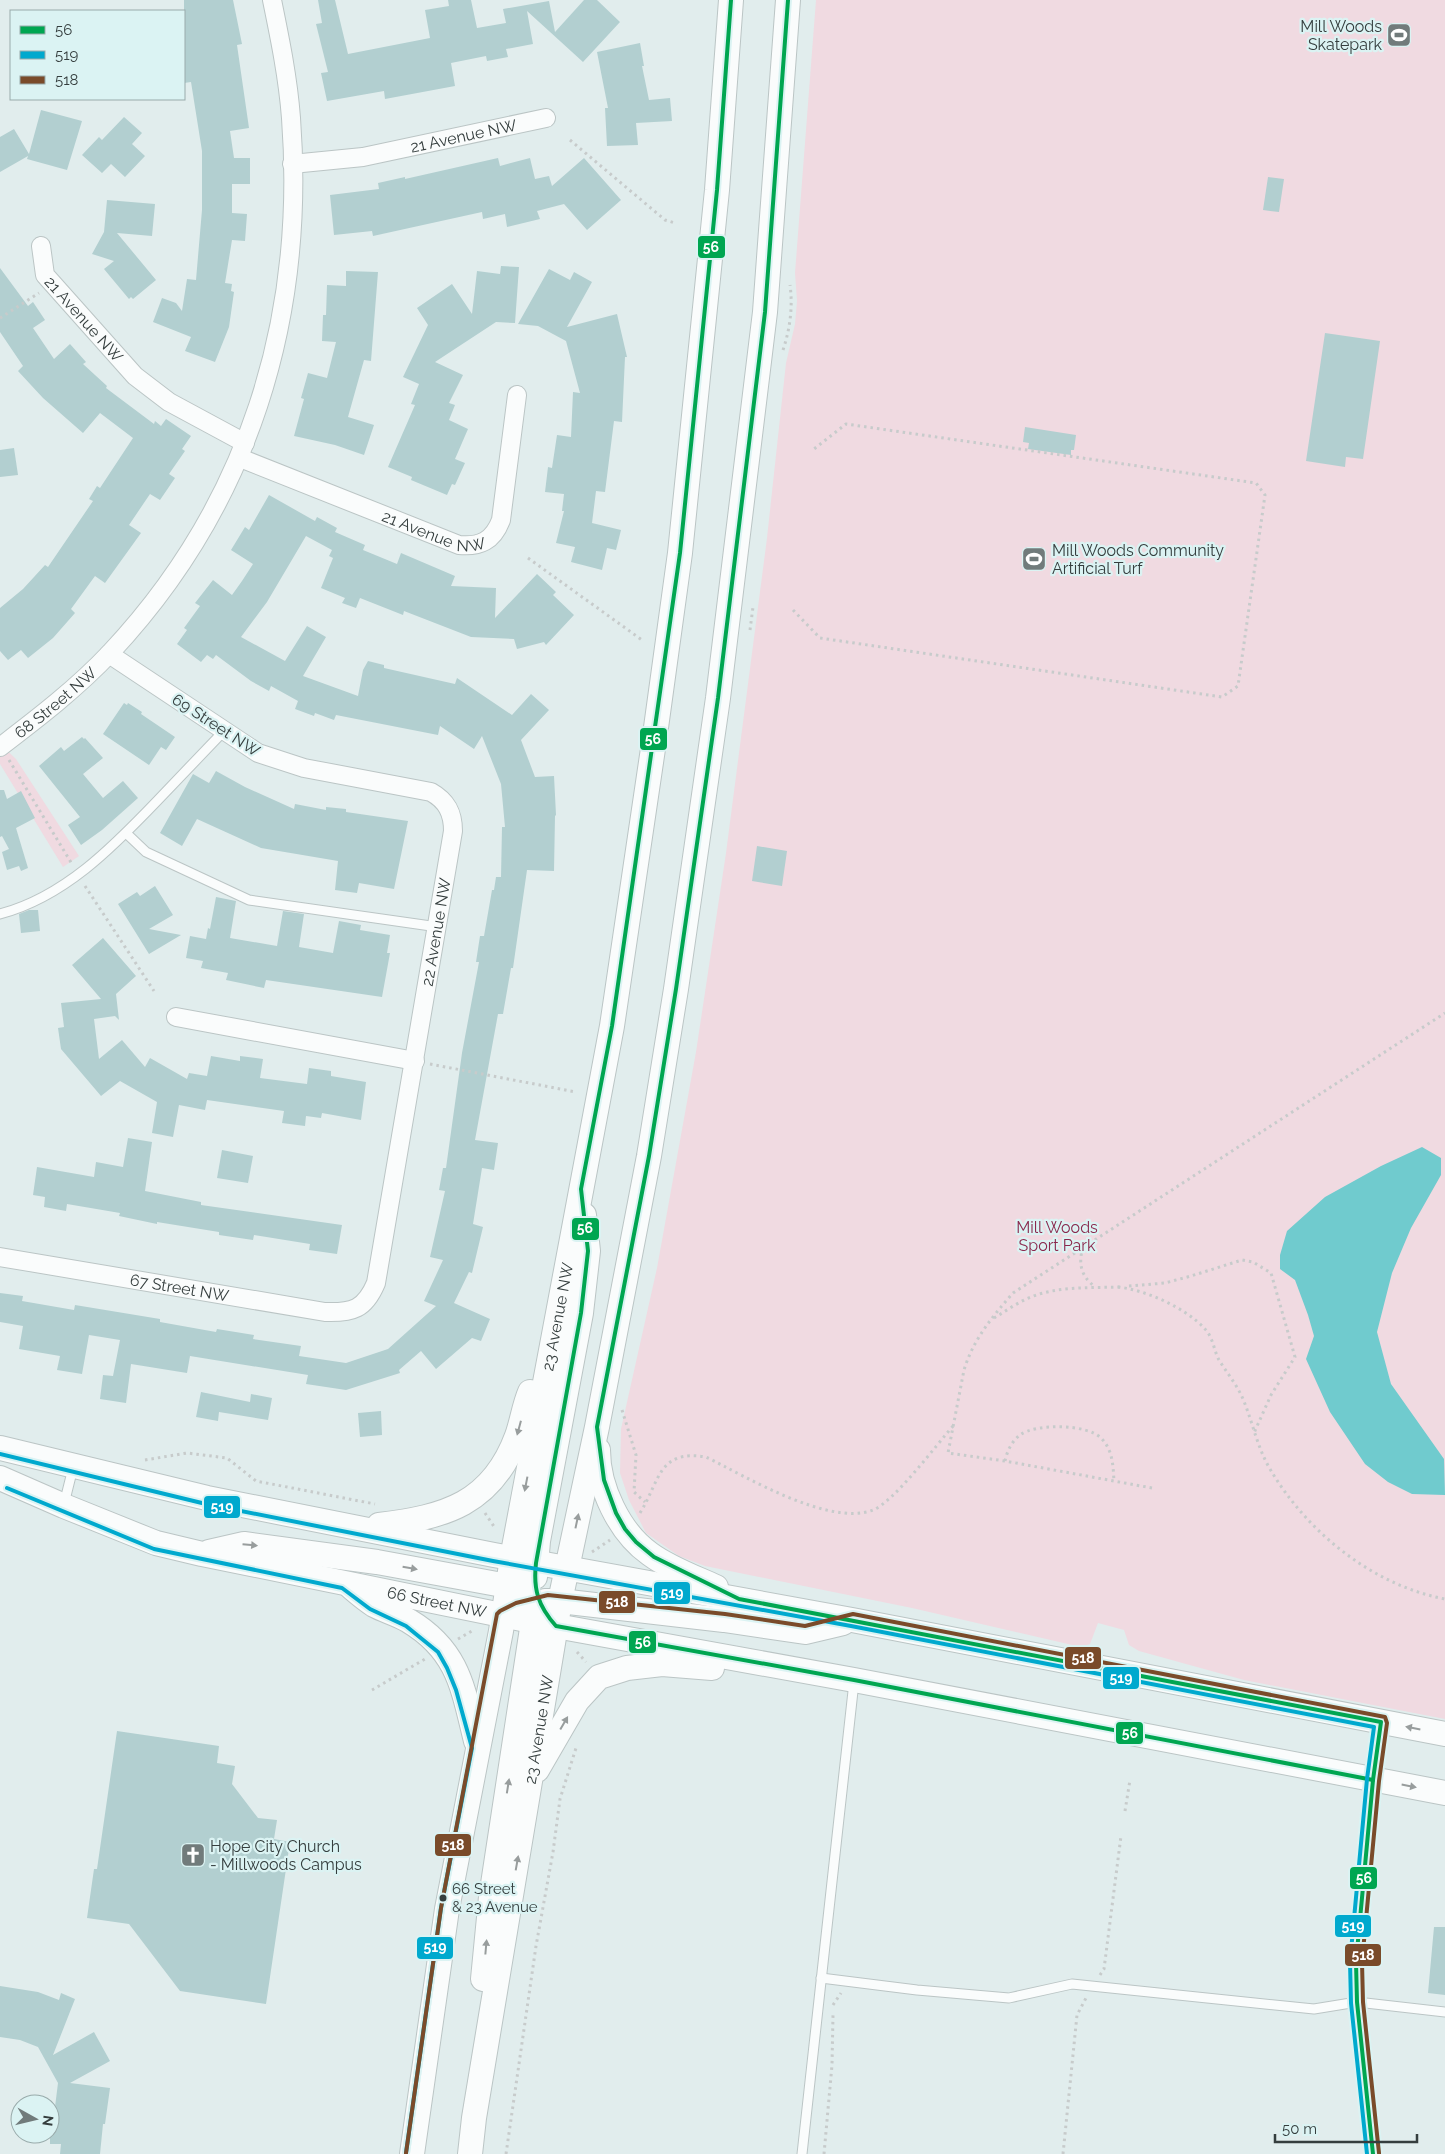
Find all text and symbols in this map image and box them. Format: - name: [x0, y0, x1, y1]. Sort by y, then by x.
- legend: [10, 10, 185, 100]
- place label: Mill Woods Skatepark: [1300, 17, 1383, 54]
- text: 56: [55, 21, 72, 39]
- sports icon: Mill Woods Skatepark: [1386, 22, 1412, 48]
- text: 519: [55, 46, 79, 64]
- text: 518: [55, 71, 79, 89]
- street label: 21 Avenue NW: [409, 115, 519, 156]
- line badge: 56: [697, 235, 726, 259]
- text: 56: [703, 239, 719, 255]
- street label: 21 Avenue NW: [41, 272, 127, 366]
- street label: 21 Avenue NW: [380, 506, 488, 555]
- place label: Mill Woods Community Artificial Turf: [1052, 541, 1224, 578]
- sports icon: Mill Woods Community Artificial Turf: [1021, 546, 1047, 572]
- street label: 68 Street NW: [10, 663, 100, 742]
- street label: 69 Street NW: [169, 690, 264, 761]
- line badge: 56: [639, 727, 668, 751]
- text: 56: [645, 731, 661, 747]
- street label: 22 Avenue NW: [417, 876, 454, 988]
- line badge: 56: [571, 1217, 600, 1241]
- park label: Mill Woods Sport Park: [1016, 1218, 1098, 1255]
- text: 56: [577, 1220, 593, 1236]
- street label: 23 Avenue NW: [538, 1261, 577, 1372]
- street label: 67 Street NW: [129, 1270, 231, 1305]
- one-way arrow: [515, 1420, 523, 1435]
- one-way arrow: [522, 1477, 530, 1493]
- line badge: 519: [203, 1495, 241, 1519]
- text: 519: [211, 1499, 233, 1515]
- one-way arrow: [573, 1513, 581, 1529]
- one-way arrow: [242, 1542, 258, 1550]
- one-way arrow: [403, 1565, 419, 1573]
- line badge: 519: [653, 1581, 691, 1605]
- street label: 66 Street NW: [385, 1582, 489, 1621]
- text: 519: [661, 1585, 683, 1601]
- line badge: 518: [598, 1590, 636, 1614]
- text: 518: [605, 1594, 629, 1610]
- line badge: 56: [628, 1630, 657, 1654]
- text: 56: [635, 1634, 651, 1650]
- line badge: 518: [1064, 1646, 1102, 1670]
- text: 518: [1071, 1650, 1095, 1666]
- line badge: 519: [1102, 1666, 1140, 1690]
- text: 519: [1110, 1670, 1132, 1686]
- street label: 23 Avenue NW: [520, 1674, 557, 1785]
- one-way arrow: [560, 1716, 569, 1729]
- line badge: 56: [1115, 1721, 1144, 1745]
- one-way arrow: [1404, 1724, 1420, 1732]
- text: 56: [1122, 1725, 1138, 1741]
- one-way arrow: [504, 1778, 512, 1794]
- one-way arrow: [1401, 1783, 1417, 1791]
- line badge: 518: [434, 1833, 472, 1857]
- place label: Hope City Church - Millwoods Campus: [210, 1837, 362, 1874]
- text: 518: [441, 1837, 465, 1853]
- church icon: Hope City Church - Millwoods Campus: [180, 1842, 206, 1868]
- one-way arrow: [513, 1854, 521, 1870]
- line badge: 56: [1349, 1866, 1378, 1890]
- text: 56: [1356, 1870, 1372, 1886]
- place label: 66 Street & 23 Avenue: [452, 1880, 538, 1916]
- marker: 66 Street & 23 Avenue: [438, 1893, 448, 1903]
- line badge: 519: [1334, 1914, 1372, 1938]
- text: 519: [1342, 1918, 1364, 1934]
- line badge: 519: [416, 1936, 454, 1960]
- text: 519: [424, 1939, 446, 1955]
- one-way arrow: [482, 1939, 490, 1955]
- line badge: 518: [1344, 1943, 1382, 1967]
- text: 518: [1351, 1947, 1375, 1963]
- north arrow: [10, 2094, 60, 2144]
- scale bar: [1275, 2112, 1418, 2144]
- text: N: [39, 2114, 57, 2127]
- text: 50 m: [1282, 2120, 1317, 2138]

